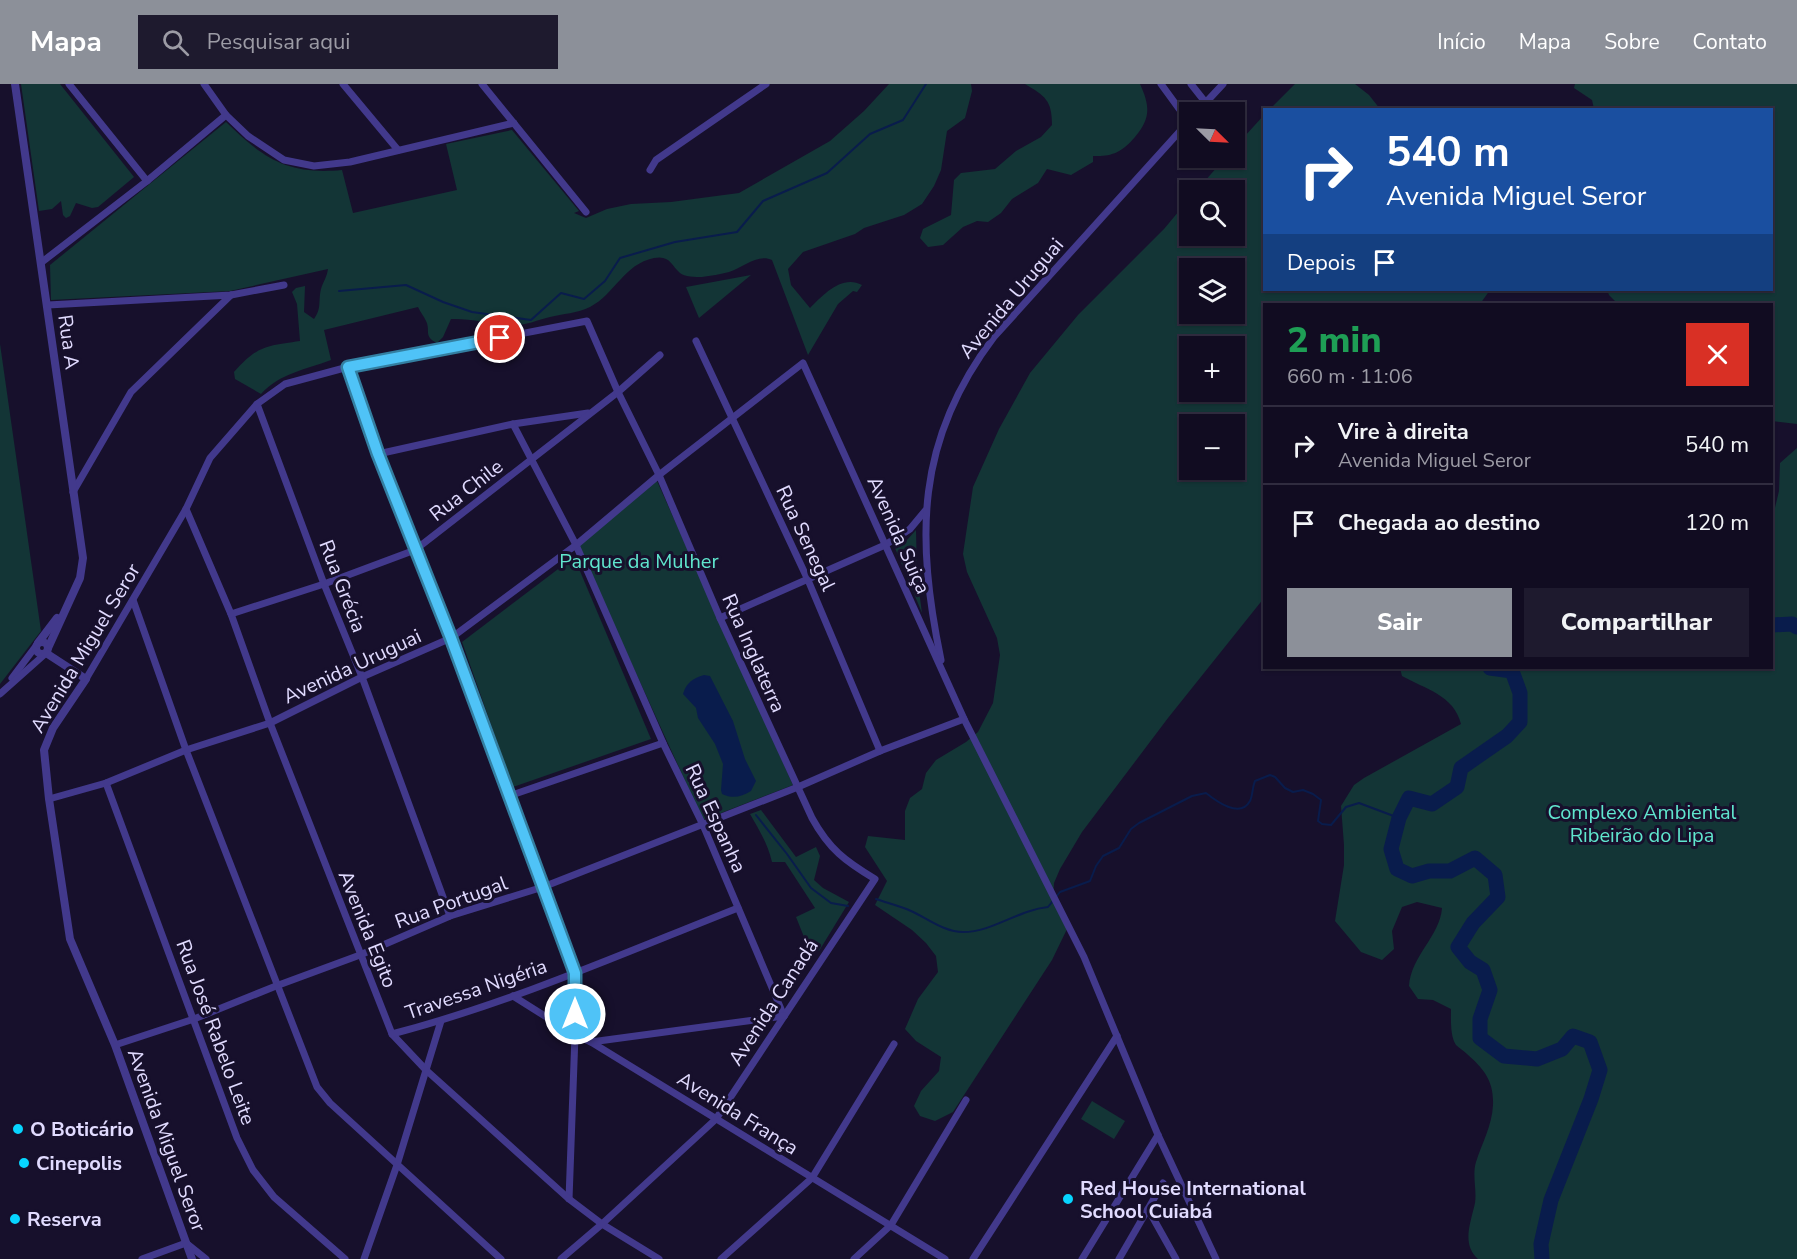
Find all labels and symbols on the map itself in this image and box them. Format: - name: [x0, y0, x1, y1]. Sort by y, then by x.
- north arrow: [1179, 102, 1245, 168]
- street label: Avenida Uruguai: [953, 232, 1070, 364]
- pin: [474, 312, 525, 363]
- street label: Rua A: [51, 313, 86, 372]
- street label: Rua Chile: [424, 453, 509, 528]
- street label: Avenida Suiça: [861, 472, 937, 598]
- street label: Rua Senegal: [769, 481, 842, 595]
- street label: Rua Grécia: [313, 536, 373, 636]
- park label: Parque da Mulher: [559, 548, 719, 575]
- street label: Avenida Miguel Seror: [24, 559, 147, 738]
- street label: Rua Inglaterra: [715, 590, 792, 717]
- street label: Avenida Uruguai: [279, 623, 426, 710]
- street label: Rua Espanha: [679, 759, 753, 877]
- park label: Complexo Ambiental Ribeirão do Lipa: [1547, 799, 1737, 849]
- street label: Avenida Egito: [332, 867, 403, 992]
- street label: Rua Portugal: [391, 870, 511, 935]
- street label: Avenida Canadá: [722, 934, 825, 1071]
- street label: Rua José Rabelo Leite: [169, 936, 262, 1129]
- street label: Travessa Nigéria: [402, 953, 551, 1026]
- position arrow: [543, 982, 607, 1046]
- street label: Avenida Miguel Seror: [121, 1045, 212, 1235]
- street label: Avenida França: [672, 1065, 803, 1161]
- place label: O Boticário: [30, 1116, 134, 1143]
- marker: O Boticário: [11, 1122, 25, 1136]
- place label: Cinepolis: [36, 1150, 122, 1177]
- marker: Cinepolis: [17, 1156, 31, 1170]
- place label: Red House International School Cuiabá: [1080, 1175, 1306, 1225]
- marker: Red House International School Cuiabá: [1061, 1192, 1075, 1206]
- place label: Reserva: [27, 1206, 102, 1233]
- marker: Reserva: [8, 1212, 22, 1226]

